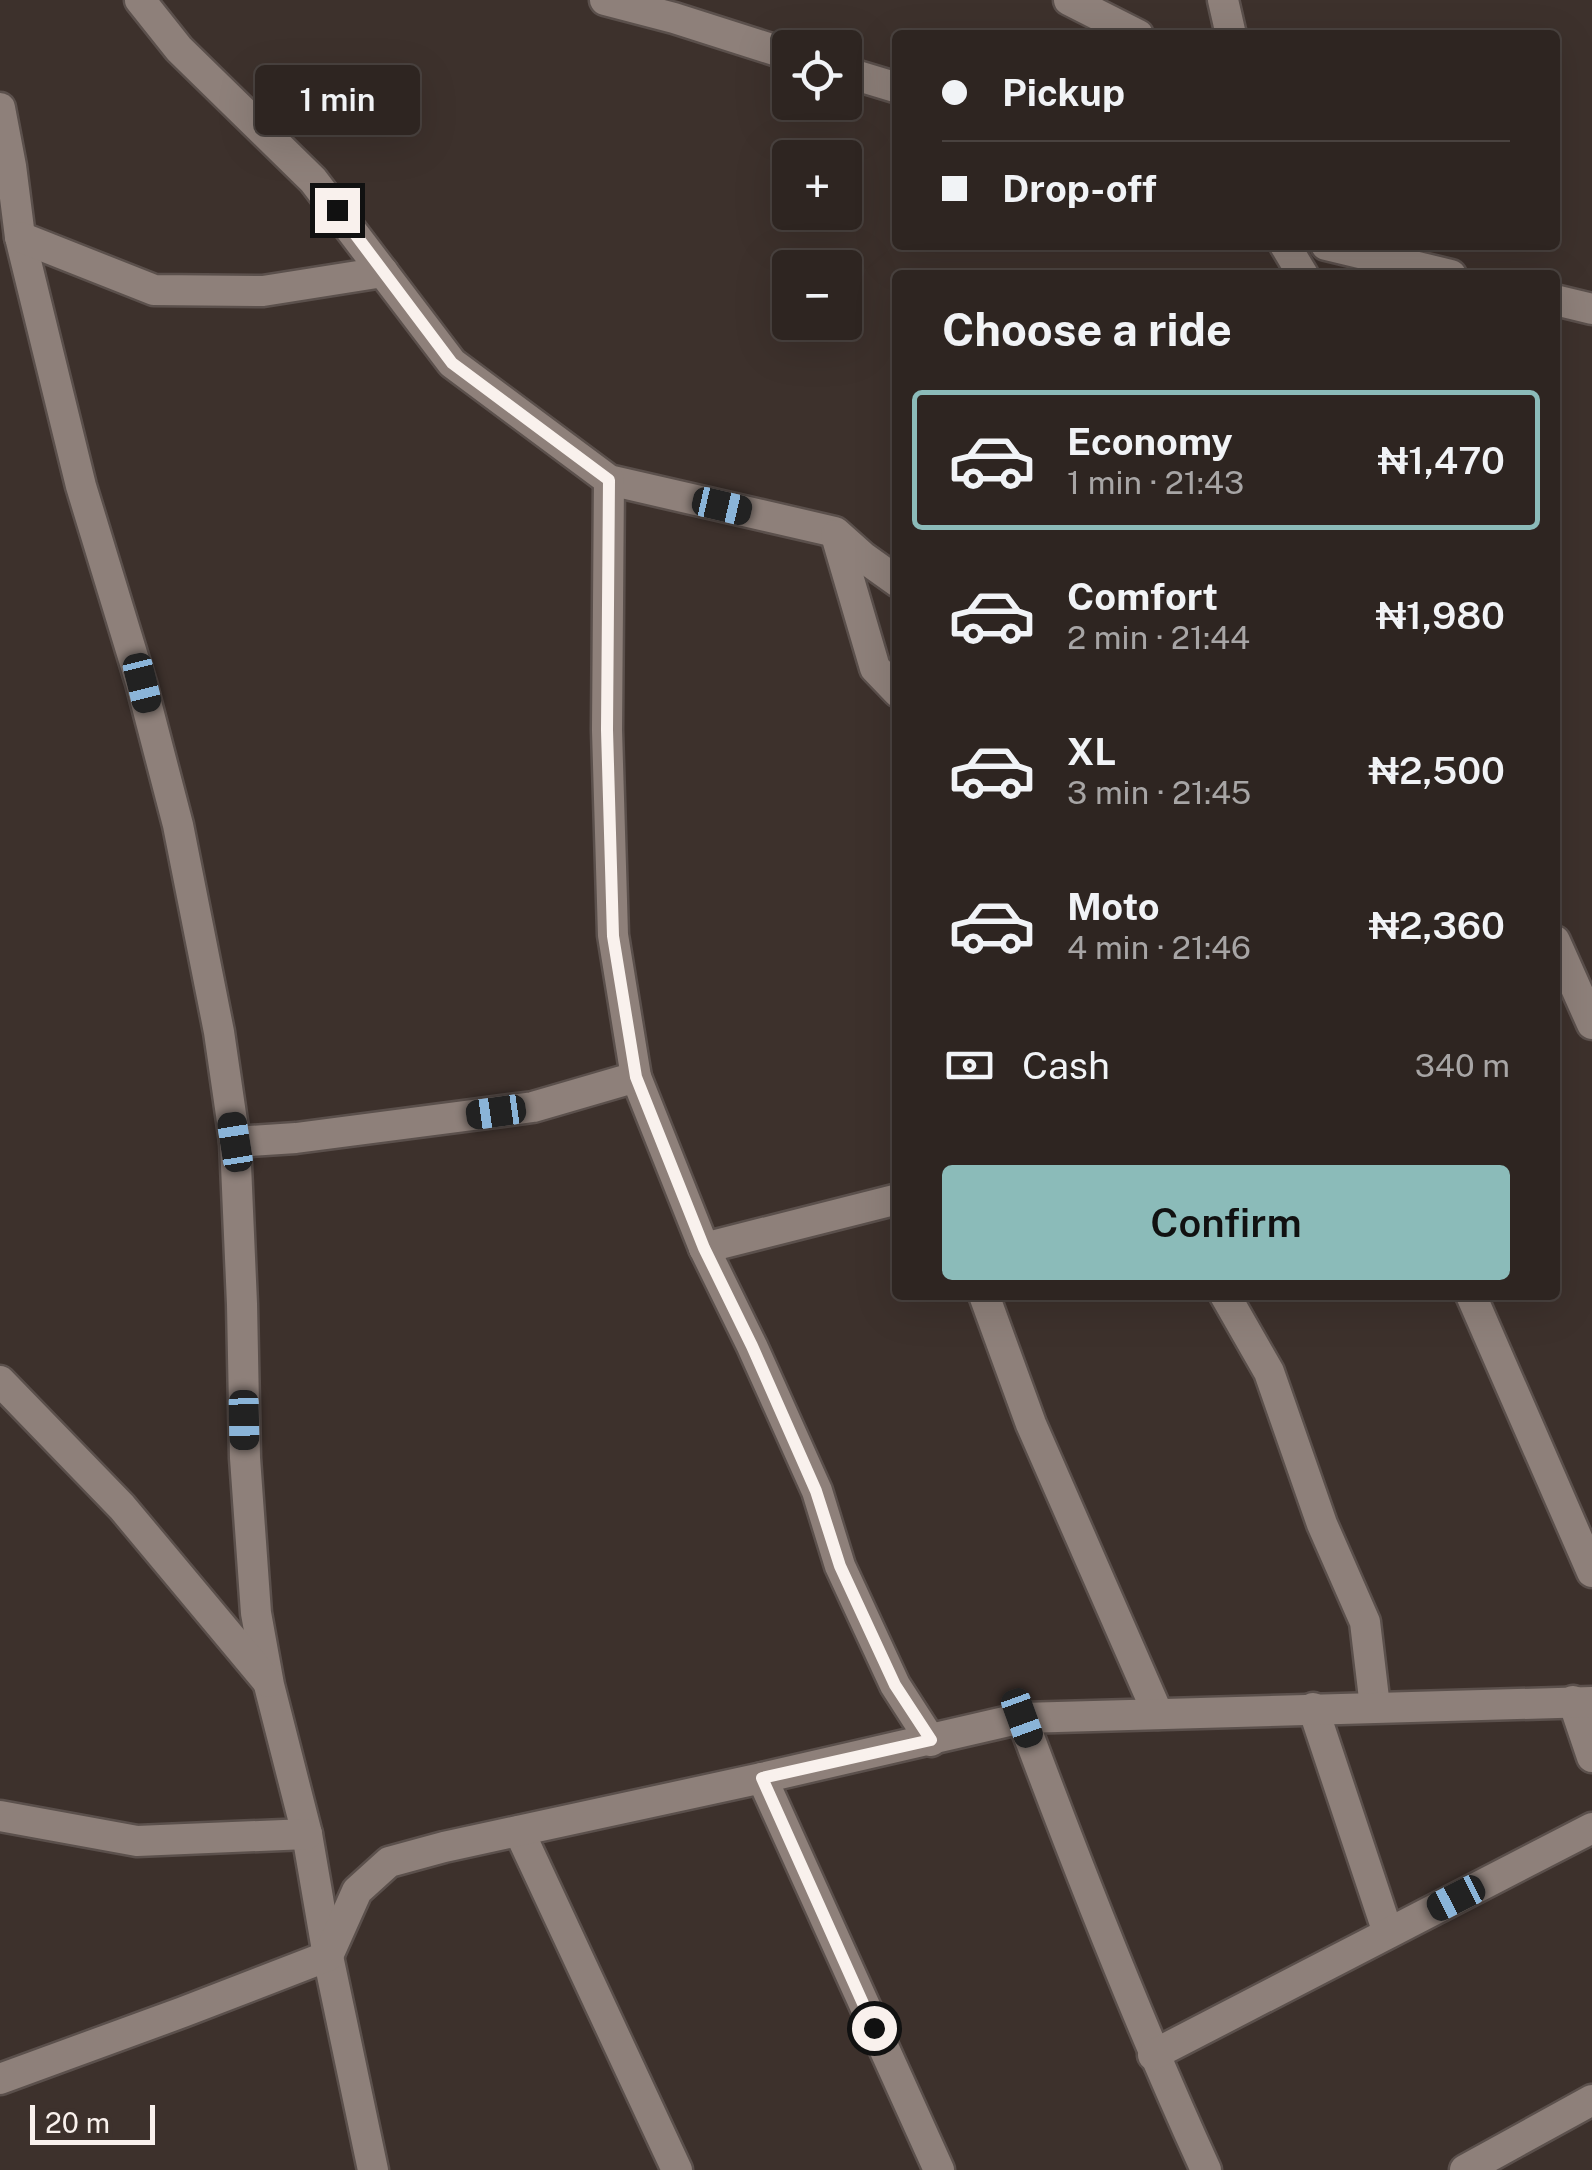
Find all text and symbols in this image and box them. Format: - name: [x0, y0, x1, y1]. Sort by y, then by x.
- map controls: [772, 30, 862, 340]
- button: locate: [772, 30, 862, 120]
- callout: 1 min: [255, 65, 420, 135]
- text: Pickup: [1002, 70, 1125, 115]
- text: 1 min: [299, 81, 376, 118]
- button: +: [772, 140, 862, 230]
- text: Drop-off: [1002, 166, 1157, 211]
- route end: [315, 188, 360, 233]
- button: −: [772, 250, 862, 340]
- text: Choose a ride: [942, 303, 1232, 356]
- icon: car: [947, 415, 1037, 505]
- text: Economy: [1067, 419, 1233, 464]
- text: ₦1,470: [1378, 438, 1505, 483]
- text: 1 min · 21:43: [1067, 464, 1244, 501]
- car: [689, 485, 755, 527]
- icon: car: [947, 570, 1037, 660]
- text: Comfort: [1067, 574, 1218, 619]
- text: ₦1,980: [1376, 593, 1505, 638]
- text: 2 min · 21:44: [1067, 619, 1250, 656]
- car: [120, 650, 164, 716]
- icon: car: [947, 725, 1037, 815]
- text: XL: [1067, 729, 1116, 774]
- text: ₦2,500: [1369, 748, 1505, 793]
- text: 3 min · 21:45: [1067, 774, 1251, 811]
- icon: car: [947, 880, 1037, 970]
- text: Moto: [1067, 884, 1160, 929]
- text: ₦2,360: [1369, 903, 1505, 948]
- text: 4 min · 21:46: [1067, 929, 1251, 966]
- icon: cash: [942, 1038, 997, 1093]
- text: Cash: [1022, 1043, 1110, 1088]
- text: 340 m: [1415, 1047, 1510, 1084]
- car: [464, 1093, 528, 1131]
- car: [215, 1110, 255, 1174]
- button: Confirm: [942, 1165, 1510, 1280]
- car: [228, 1390, 260, 1450]
- car: [998, 1685, 1046, 1751]
- car: [1422, 1871, 1490, 1925]
- route start: [852, 2006, 897, 2051]
- scale bar: [30, 2100, 155, 2144]
- text: 20 m: [45, 2106, 110, 2139]

